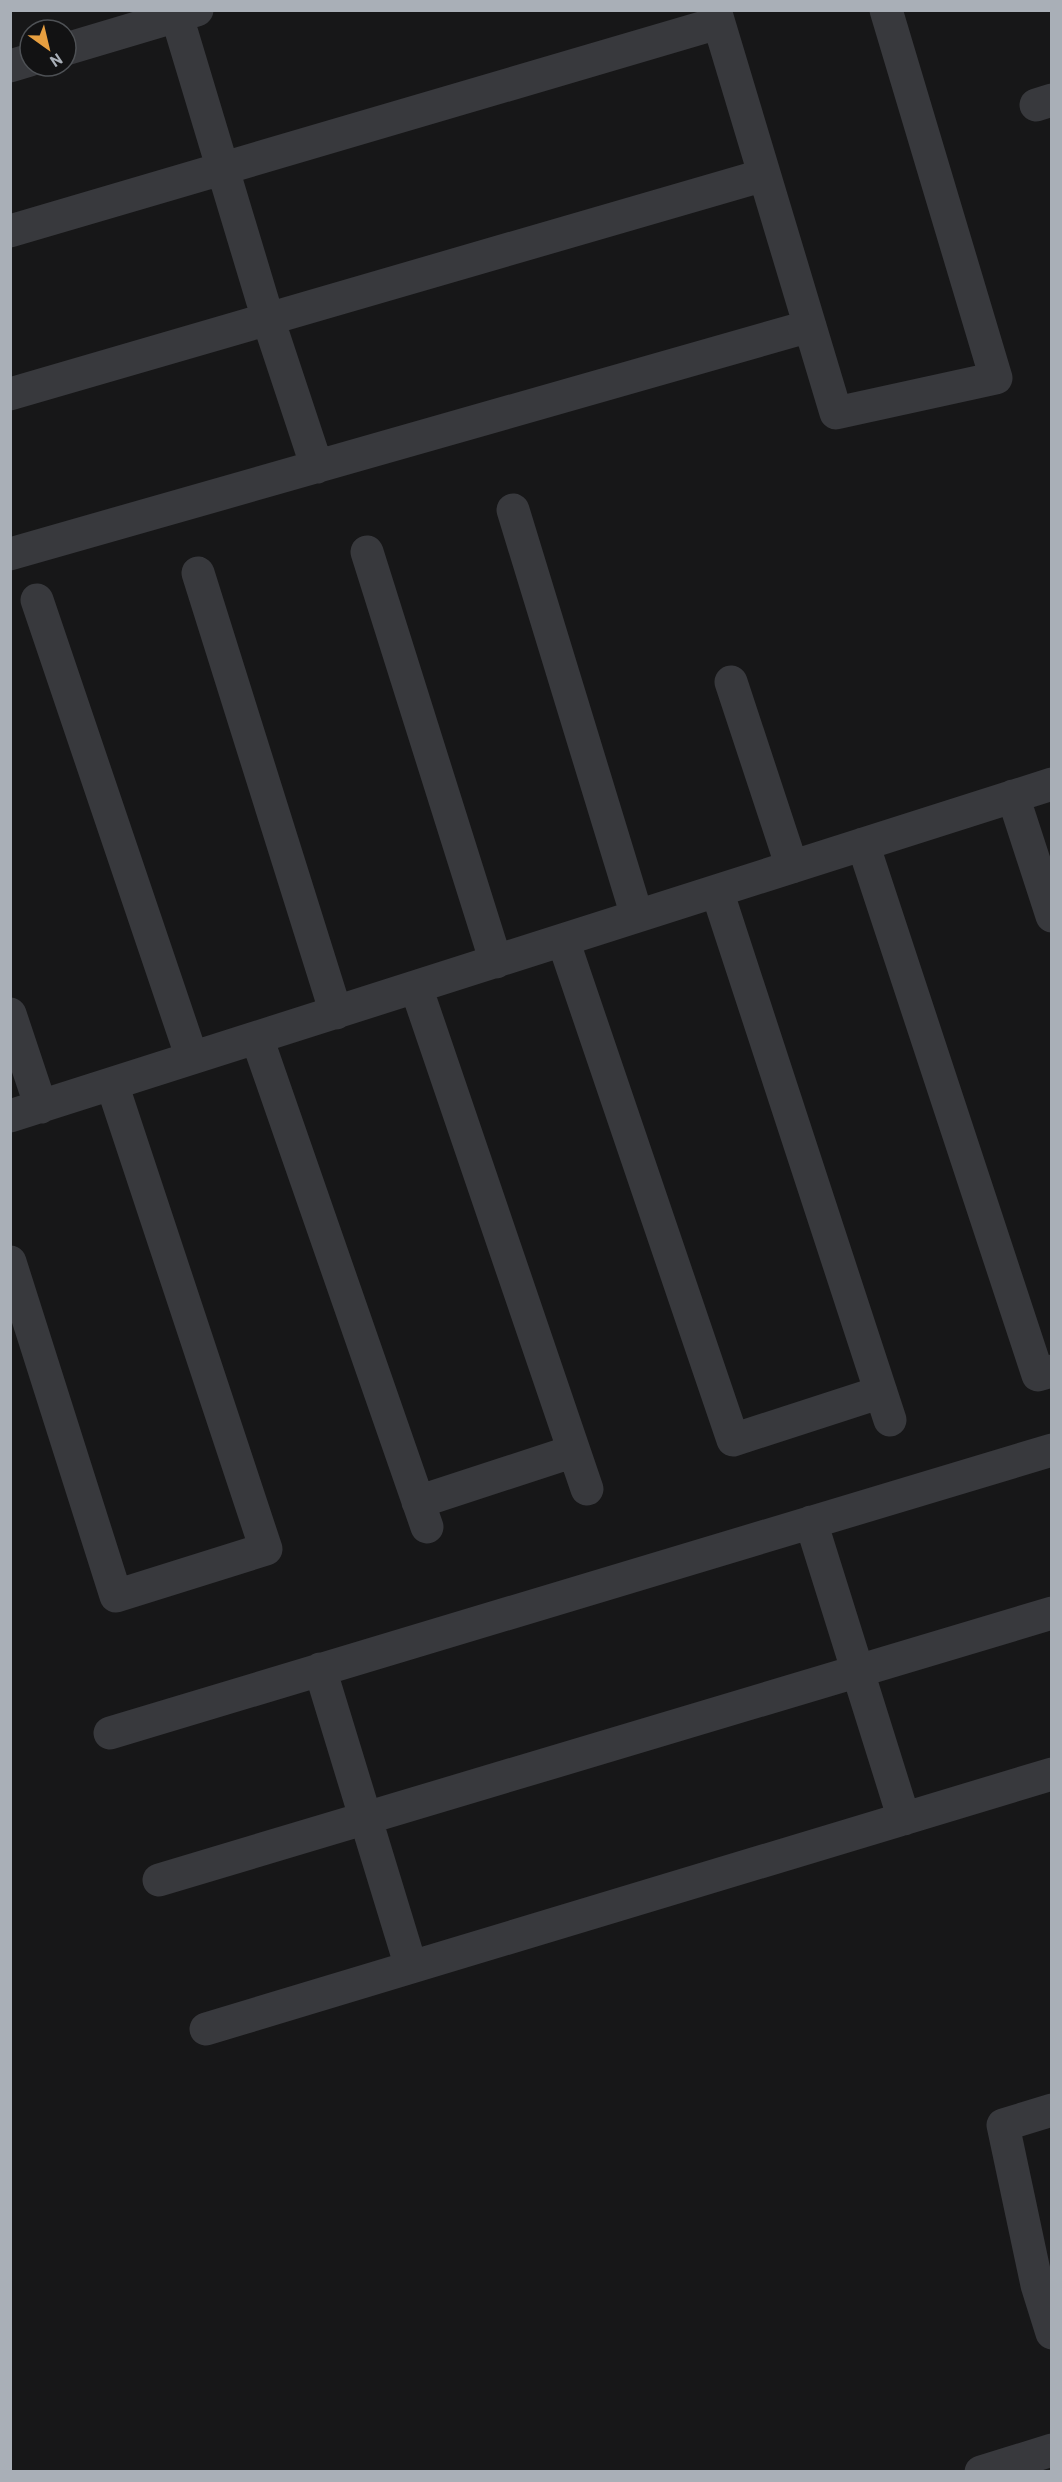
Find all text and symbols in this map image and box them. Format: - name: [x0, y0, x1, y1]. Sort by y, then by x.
- north arrow: [18, 18, 78, 78]
- text: N: [47, 50, 66, 72]

